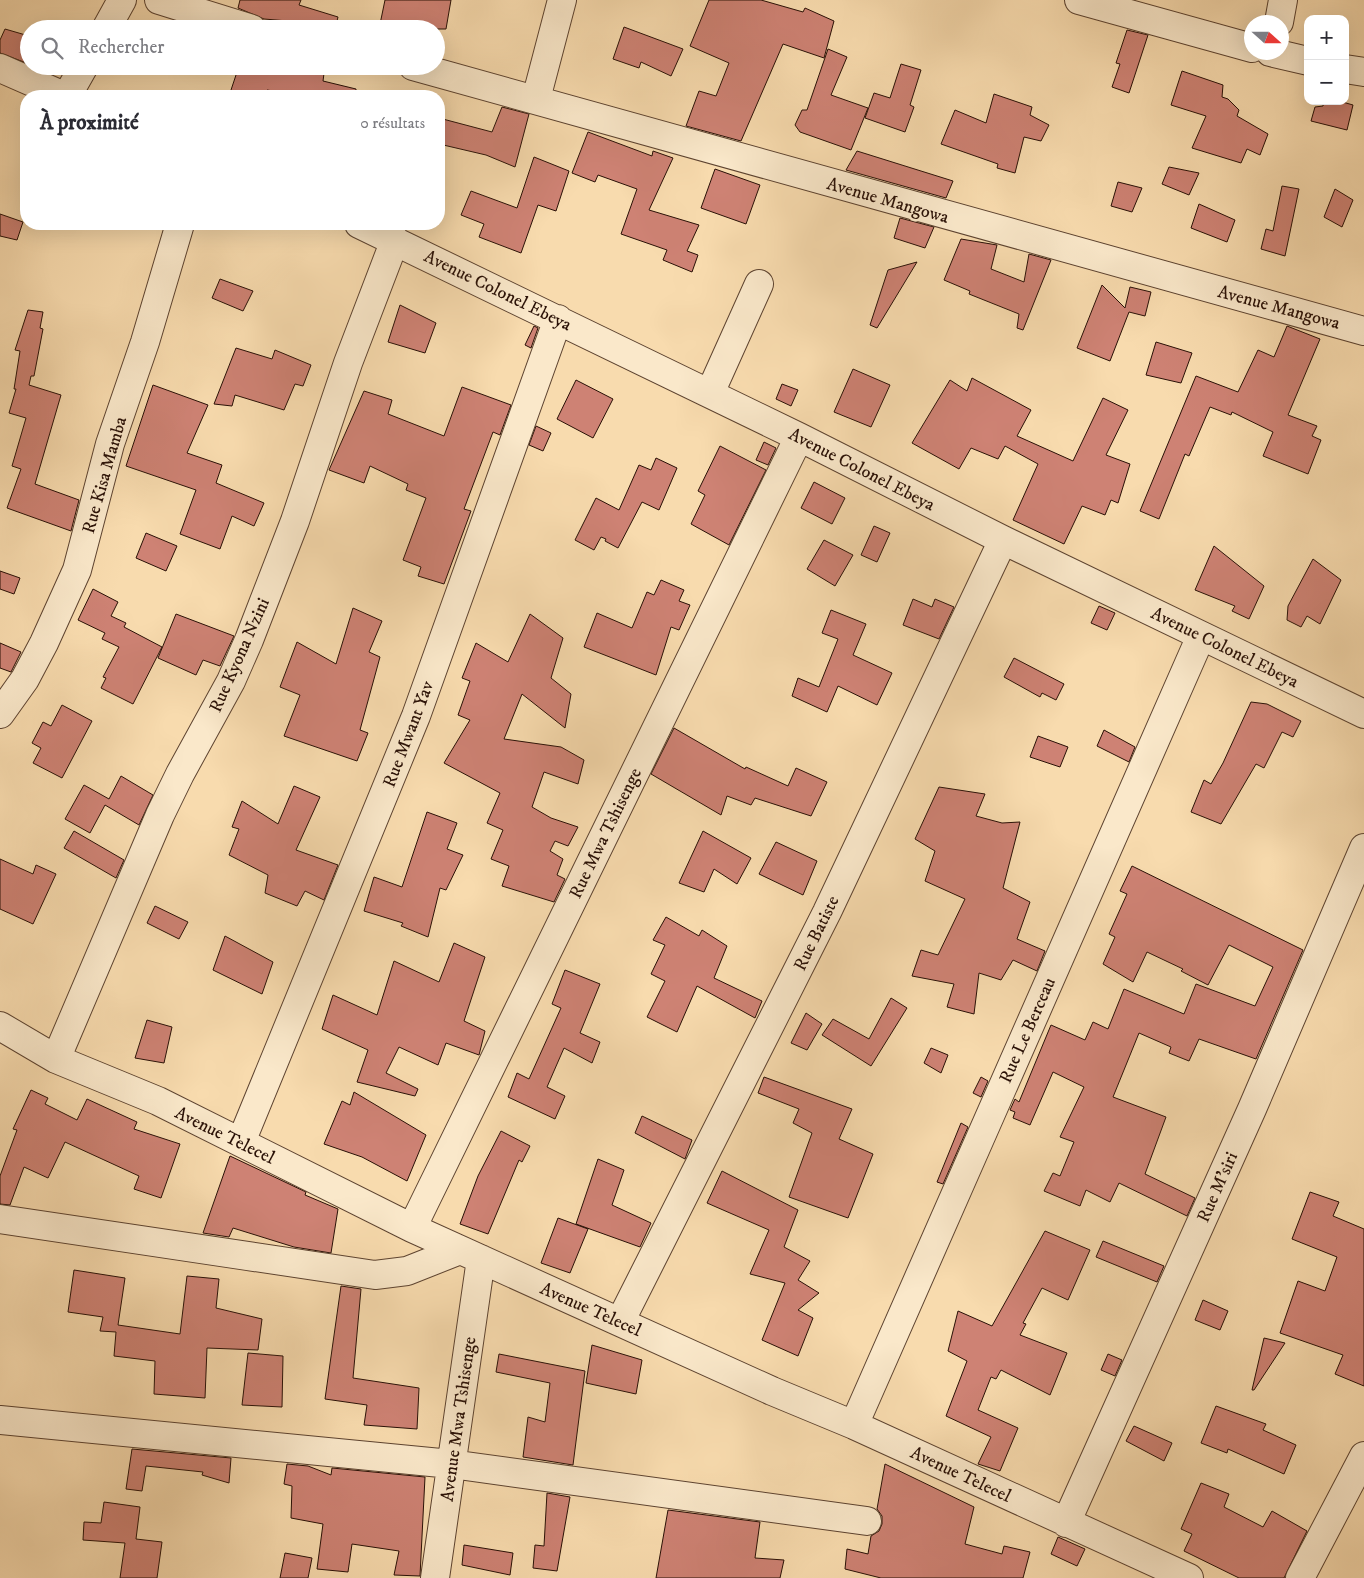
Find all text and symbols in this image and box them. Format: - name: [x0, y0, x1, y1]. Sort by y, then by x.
- north arrow: [1244, 15, 1289, 60]
- map controls: [1304, 15, 1349, 105]
- button: +: [1304, 15, 1349, 60]
- search box: [20, 20, 445, 75]
- icon: search: [38, 34, 66, 62]
- text: Rechercher: [78, 36, 164, 59]
- button: −: [1304, 60, 1349, 105]
- text: À proximité: [40, 110, 139, 136]
- text: 0 résultats: [360, 113, 425, 133]
- street label: Avenue Mangowa: [824, 173, 952, 229]
- street label: Avenue Colonel Ebeya: [420, 246, 575, 336]
- street label: Avenue Mangowa: [1215, 281, 1343, 335]
- street label: Rue Kisa Mamba: [78, 414, 132, 536]
- street label: Avenue Colonel Ebeya: [785, 423, 939, 516]
- street label: Rue Kyona Nzini: [205, 595, 275, 716]
- street label: Avenue Colonel Ebeya: [1147, 603, 1302, 693]
- street label: Rue Mwant Yav: [379, 678, 439, 791]
- street label: Rue Mwa Tshisenge: [565, 765, 647, 902]
- street label: Rue Batiste: [789, 892, 844, 975]
- street label: Rue Le Berceau: [995, 974, 1061, 1087]
- street label: Avenue Telecel: [171, 1102, 279, 1170]
- street label: Rue M'siri: [1193, 1149, 1243, 1226]
- street label: Avenue Telecel: [537, 1278, 645, 1342]
- street label: Avenue Mwa Tshisenge: [437, 1335, 481, 1503]
- street label: Avenue Telecel: [907, 1442, 1015, 1508]

